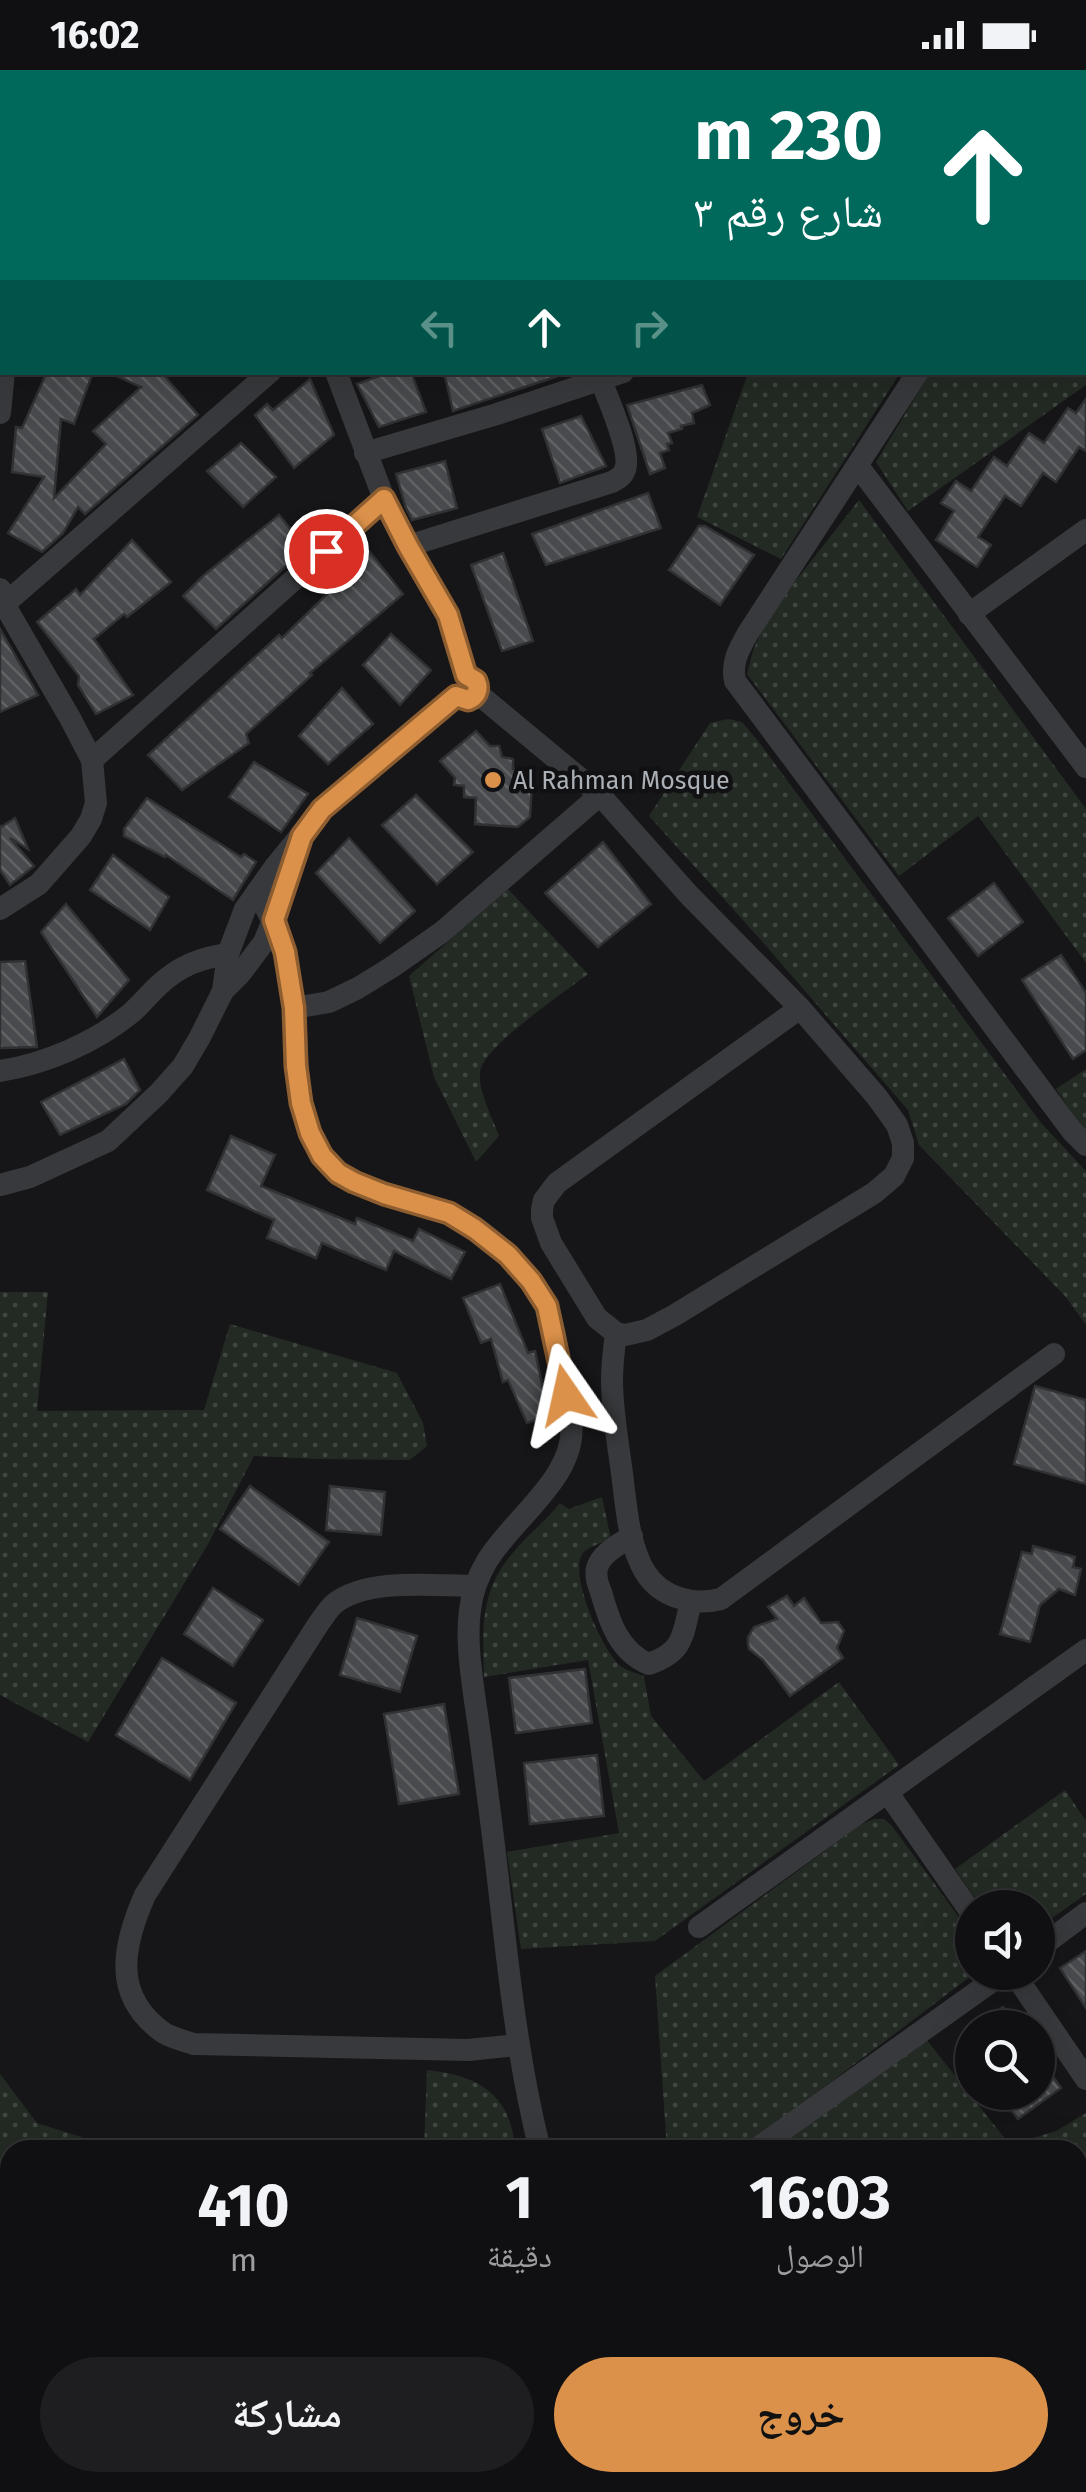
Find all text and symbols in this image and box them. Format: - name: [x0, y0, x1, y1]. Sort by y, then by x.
- text: 16:02: [50, 12, 140, 58]
- text: 230 m: [694, 94, 883, 178]
- icon: ahead: [918, 110, 1048, 240]
- text: شارع رقم ٣: [693, 185, 883, 239]
- icon: left: [412, 300, 467, 355]
- icon: ahead: [517, 300, 572, 355]
- icon: right: [622, 300, 677, 355]
- pin: [284, 509, 369, 594]
- icon: arrive: [299, 524, 354, 579]
- place label: Al Rahman Mosque: [513, 766, 730, 796]
- marker: Al Rahman Mosque: [482, 769, 504, 791]
- position arrow: [514, 1343, 618, 1447]
- map controls: [955, 1890, 1055, 2110]
- button: sound: [955, 1890, 1055, 1990]
- button: search: [955, 2010, 1055, 2110]
- text: 1: [505, 2162, 533, 2234]
- text: 16:03: [749, 2162, 891, 2234]
- text: 410: [197, 2170, 290, 2242]
- text: دقيقة: [487, 2237, 552, 2275]
- text: الوصول: [776, 2237, 864, 2275]
- text: m: [230, 2241, 257, 2279]
- button: مشاركة: [40, 2357, 534, 2472]
- button: خروج: [554, 2357, 1048, 2472]

